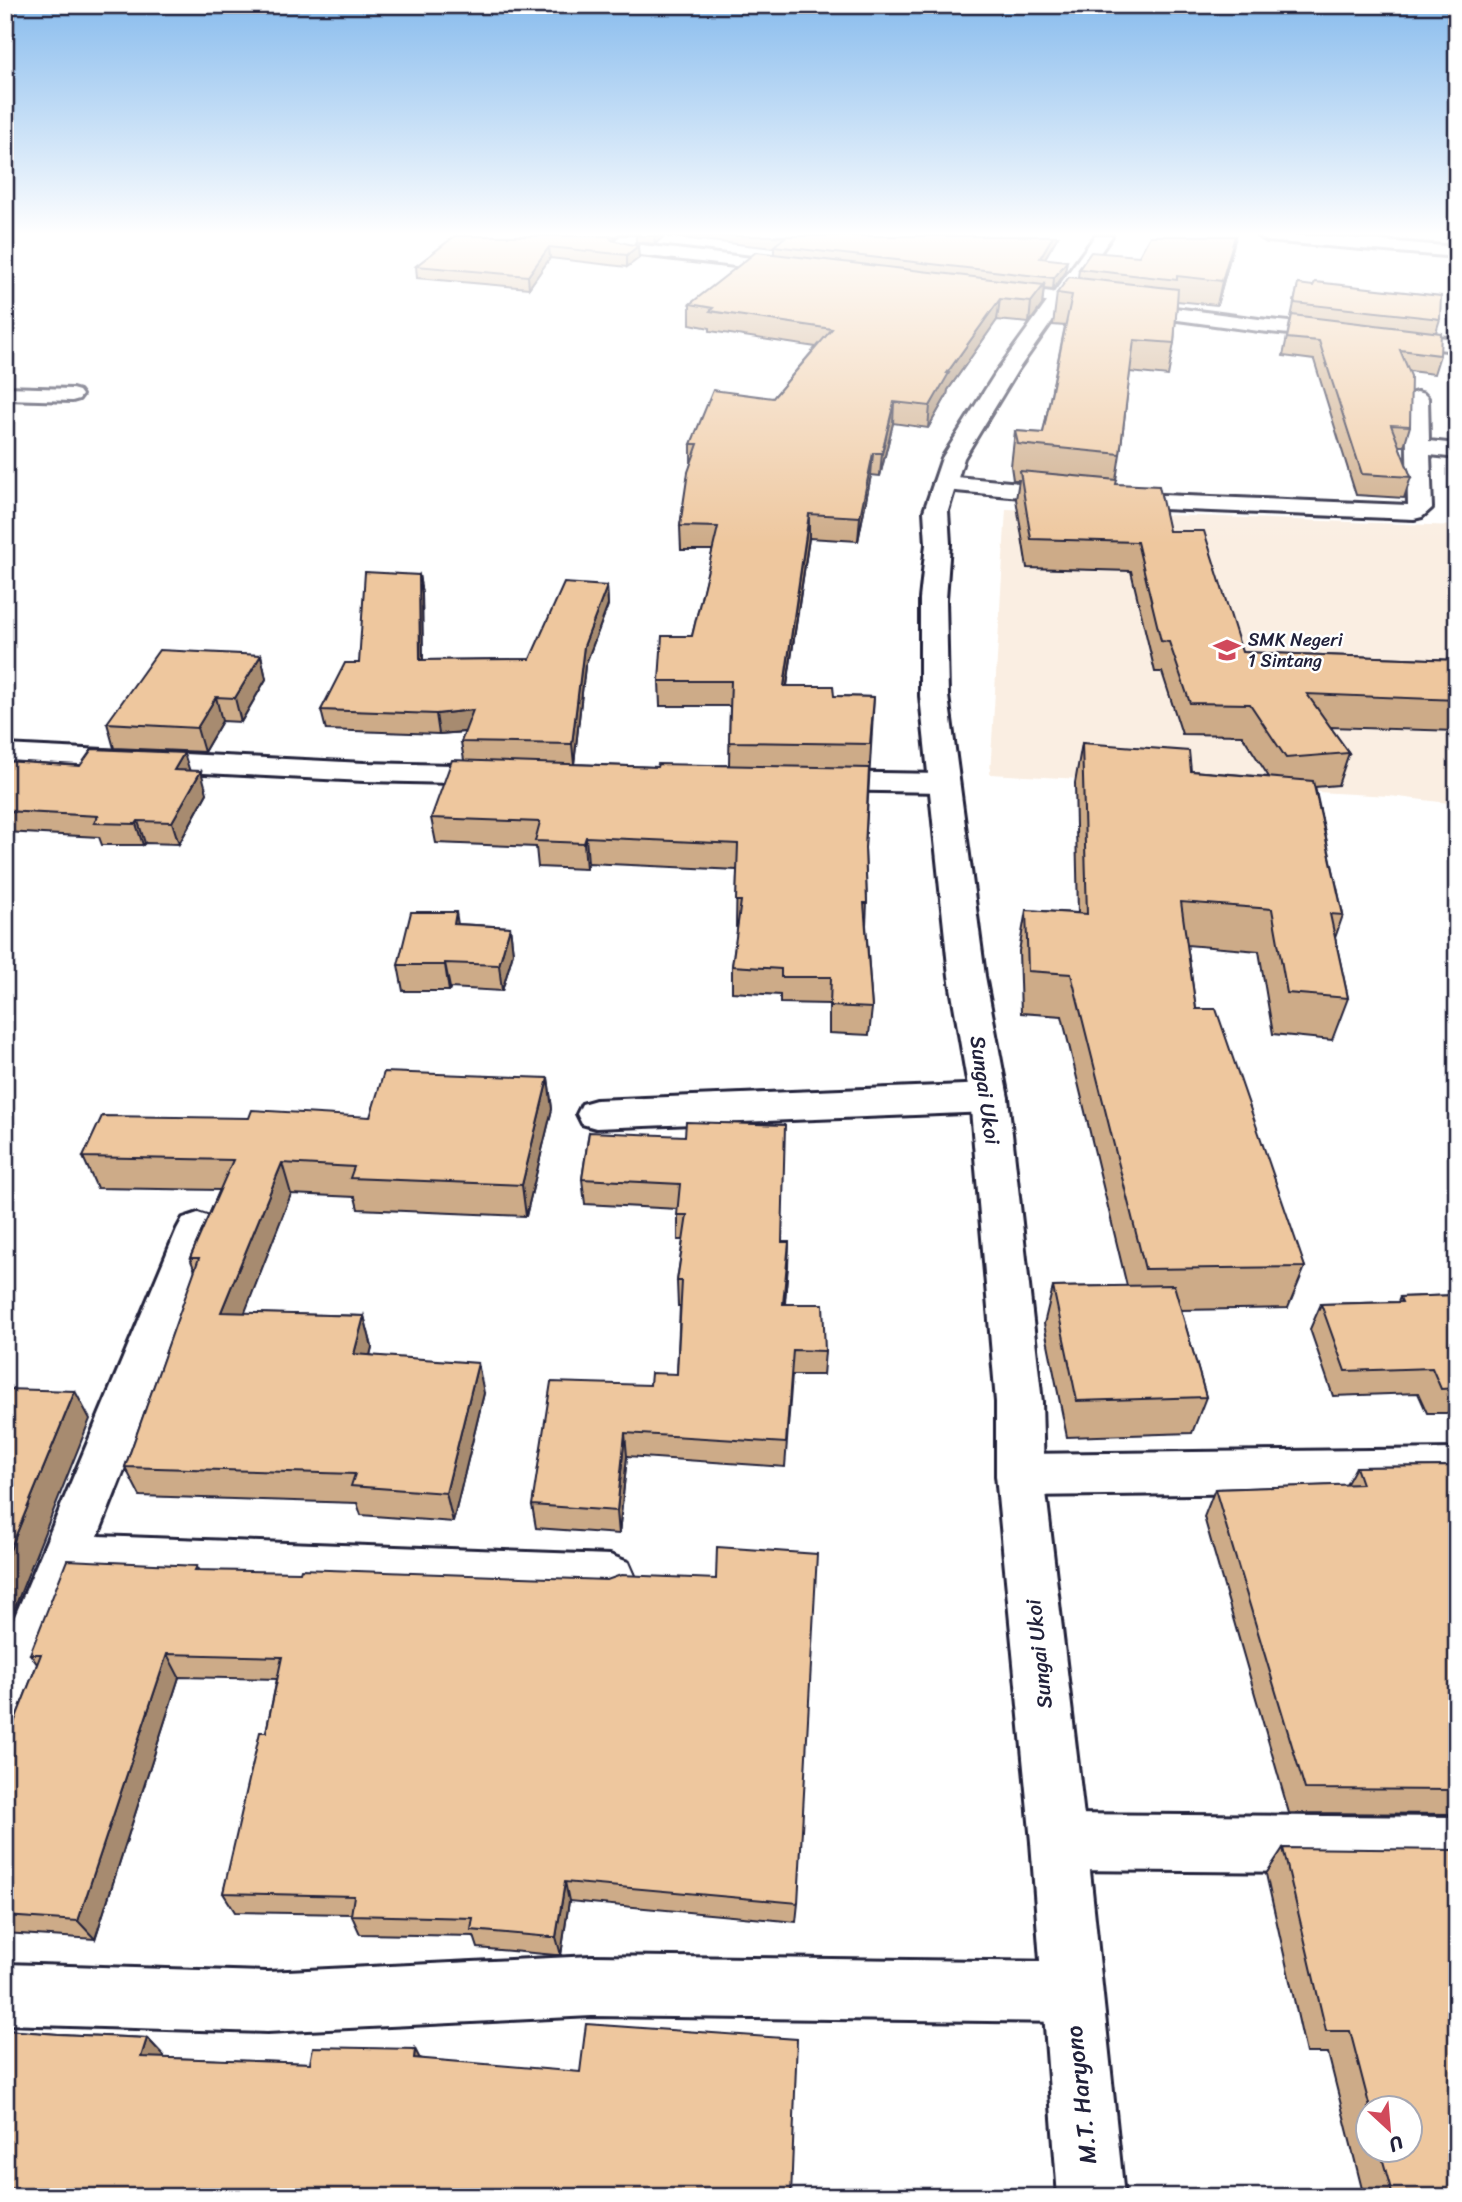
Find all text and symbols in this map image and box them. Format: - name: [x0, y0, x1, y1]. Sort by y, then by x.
- place label: SMK Negeri 1 Sintang: [1248, 624, 1344, 677]
- school or university icon: SMK Negeri 1 Sintang: [1212, 635, 1242, 665]
- street label: Sungai Ukoi: [959, 1033, 1012, 1148]
- street label: Sungai Ukoi: [1014, 1596, 1064, 1711]
- street label: M.T. Haryono: [1053, 2024, 1109, 2166]
- north arrow: [1354, 2094, 1424, 2164]
- text: U: [1382, 2126, 1409, 2162]

